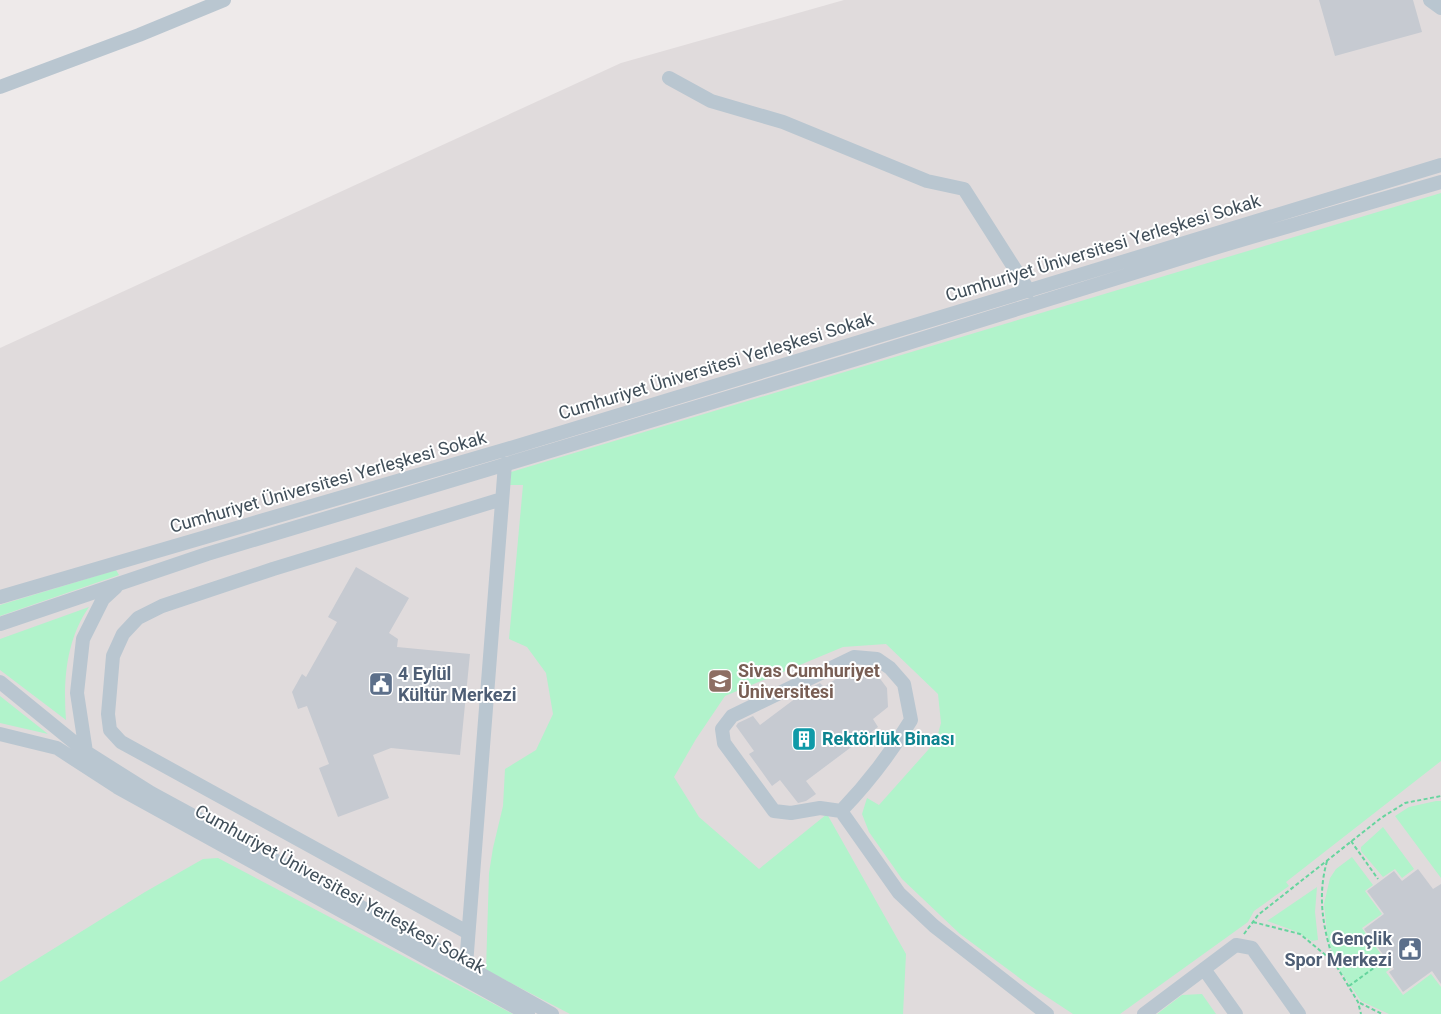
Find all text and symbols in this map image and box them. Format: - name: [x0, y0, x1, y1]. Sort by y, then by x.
- street label: Cumhuriyet Üniversitesi Yerleşkesi Sokak: [943, 189, 1264, 306]
- street label: Cumhuriyet Üniversitesi Yerleşkesi Sokak: [556, 307, 877, 424]
- street label: Cumhuriyet Üniversitesi Yerleşkesi Sokak: [167, 426, 489, 537]
- place label: Sivas Cumhuriyet Üniversitesi: [738, 660, 880, 702]
- place label: 4 Eylül Kültür Merkezi: [398, 663, 516, 705]
- school or university icon: Sivas Cumhuriyet Üniversitesi: [707, 668, 733, 694]
- public building icon: 4 Eylül Kültür Merkezi: [368, 671, 394, 697]
- building icon: Rektörlük Binası: [791, 726, 817, 752]
- place label: Rektörlük Binası: [822, 728, 955, 749]
- street label: Cumhuriyet Üniversitesi Yerleşkesi Sokak: [192, 800, 490, 978]
- place label: Gençlik Spor Merkezi: [1284, 928, 1392, 970]
- public building icon: Gençlik Spor Merkezi: [1397, 936, 1423, 962]

